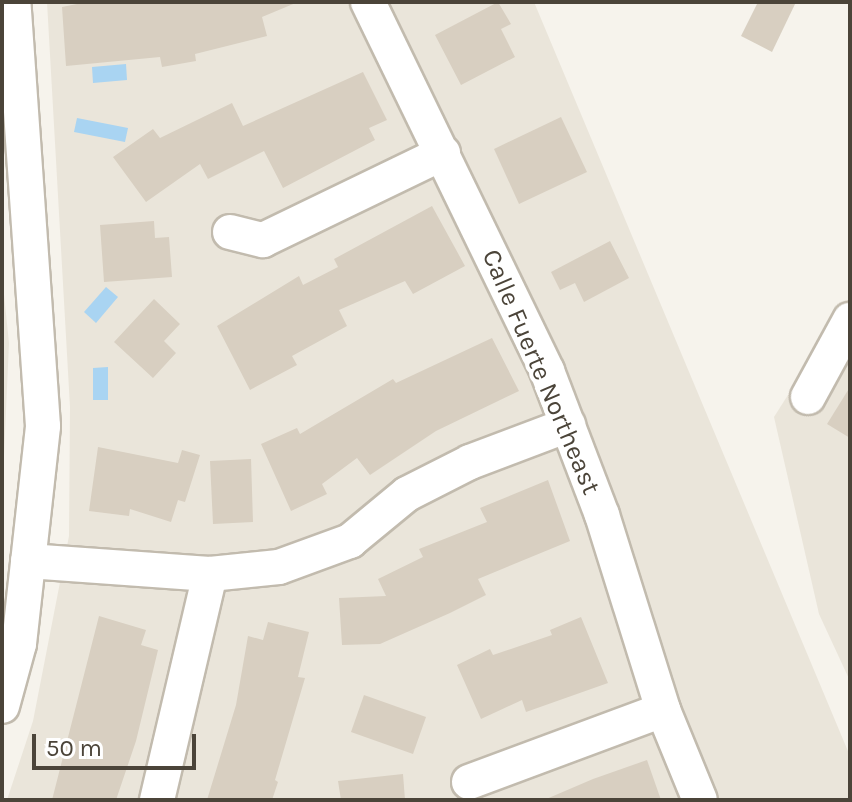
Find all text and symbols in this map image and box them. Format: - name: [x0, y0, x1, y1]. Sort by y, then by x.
- street label: Calle Fuerte Northeast: [475, 245, 607, 499]
- scale bar: [36, 718, 200, 768]
- text: 50 m: [46, 734, 102, 762]

